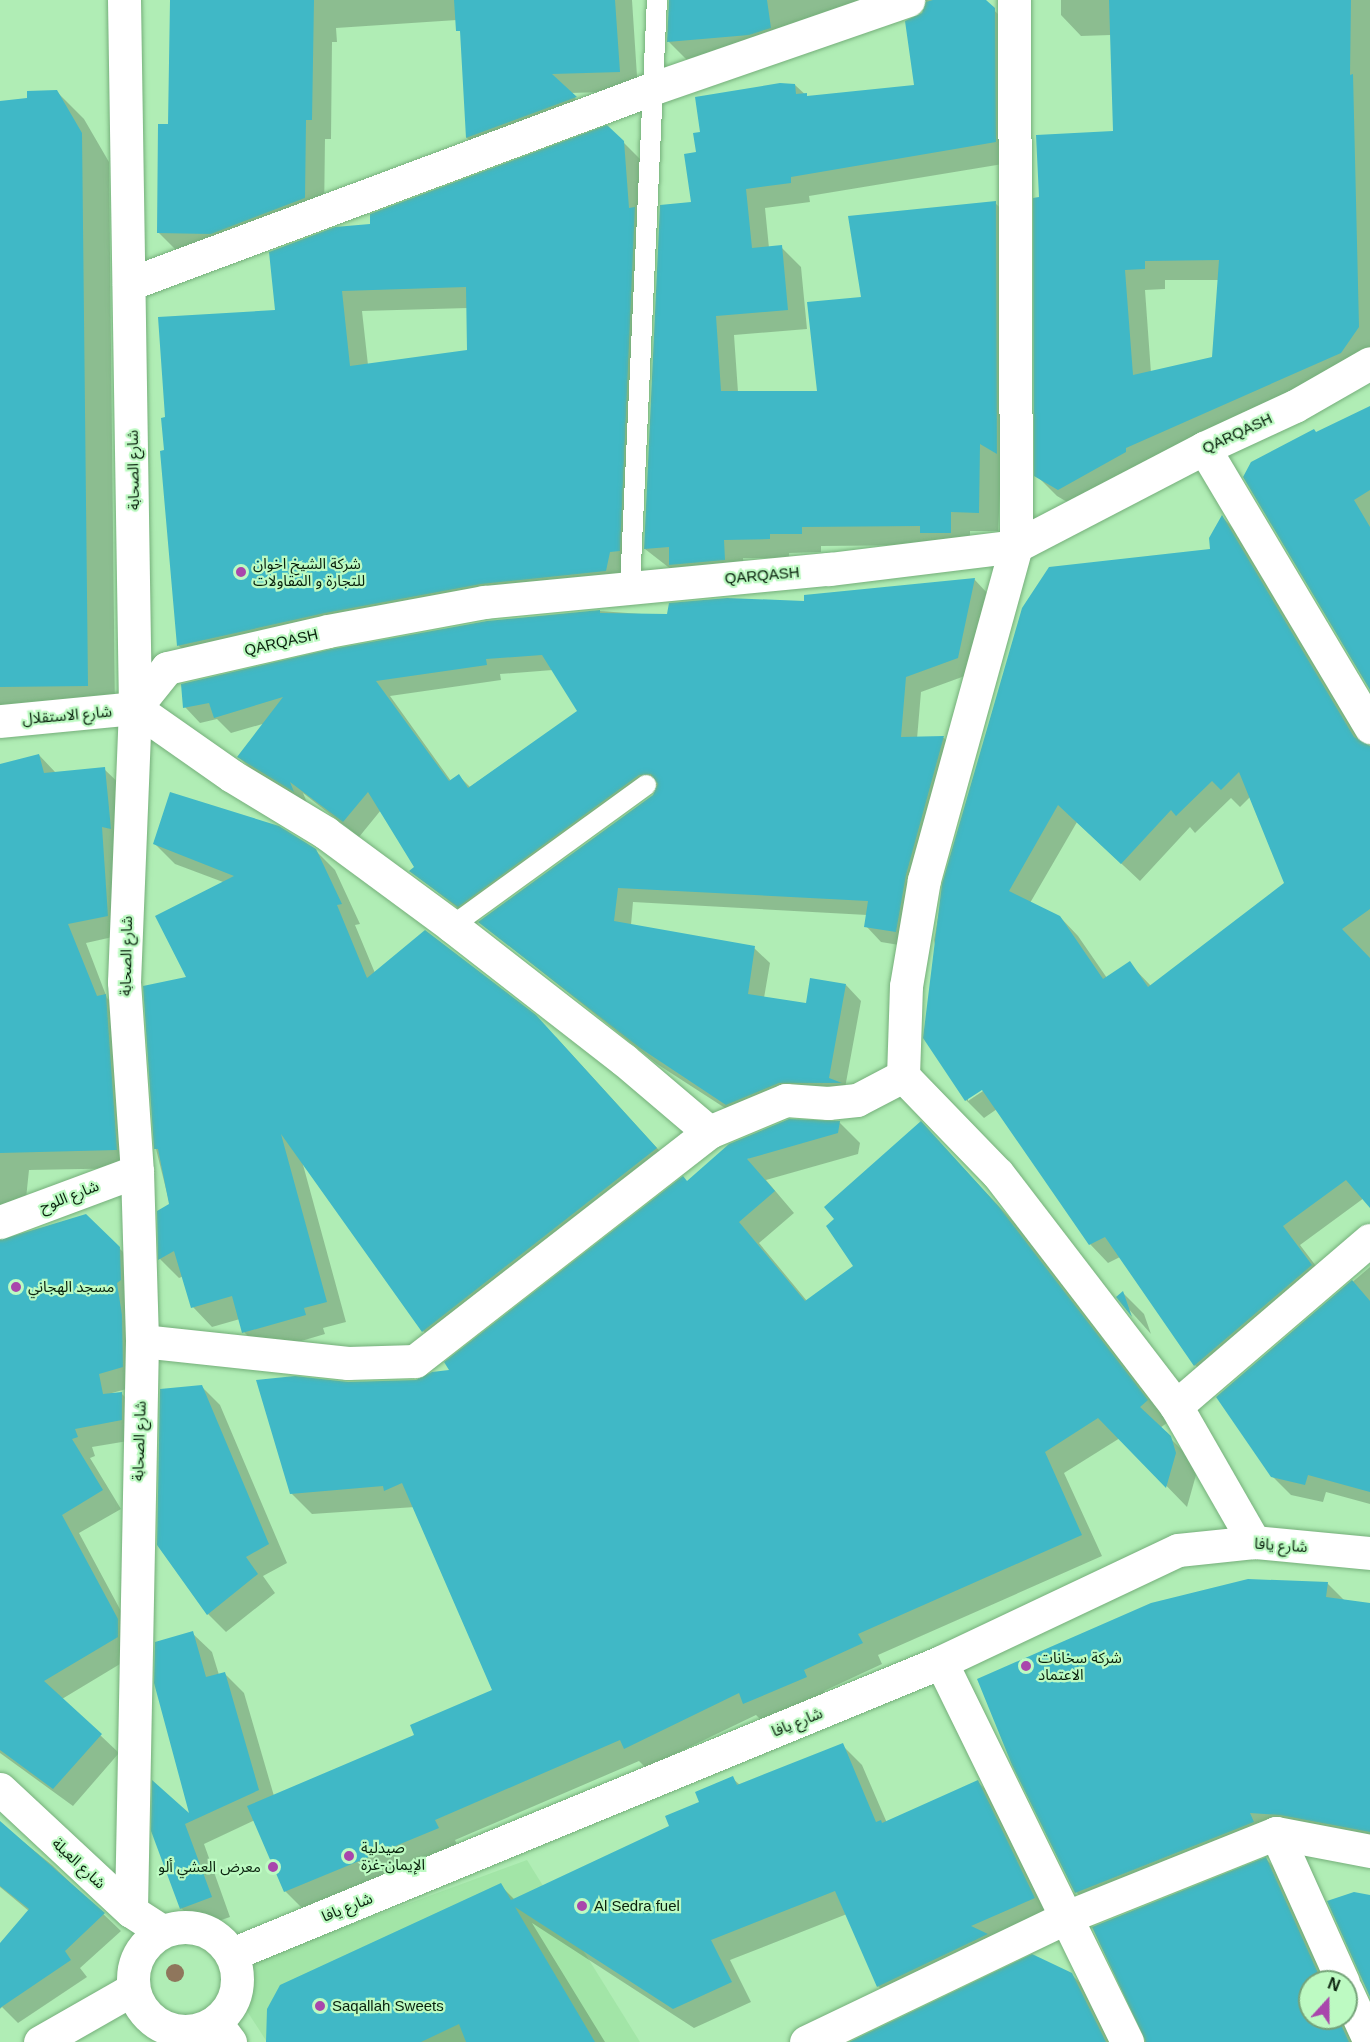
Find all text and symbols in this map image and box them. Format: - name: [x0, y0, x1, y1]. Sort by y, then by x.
- street label: QARQASH: [1199, 409, 1275, 457]
- street label: شارع الصحابة: [123, 430, 143, 510]
- place label: شركة الشيخ اخوان للتجارة و المقاولات: [253, 554, 365, 589]
- street label: QARQASH: [724, 563, 800, 587]
- marker: شركة الشيخ اخوان للتجارة و المقاولات: [234, 565, 248, 579]
- street label: QARQASH: [242, 625, 320, 659]
- street label: شارع الاستقلال: [21, 702, 113, 728]
- street label: شارع الصحابة: [116, 916, 136, 996]
- street label: شارع اللوح: [37, 1176, 101, 1216]
- place label: مسجد الهجاني: [28, 1278, 114, 1296]
- marker: مسجد الهجاني: [9, 1280, 23, 1294]
- street label: شارع الصحابة: [129, 1401, 149, 1481]
- street label: شارع يافا: [1254, 1534, 1308, 1556]
- place label: شركة سخانات الاعتماد: [1038, 1648, 1122, 1683]
- marker: شركة سخانات الاعتماد: [1019, 1659, 1033, 1673]
- street label: شارع يافا: [769, 1704, 825, 1740]
- street label: شارع العيلة: [49, 1834, 109, 1892]
- place label: صيدلية الإيمان-غزة: [361, 1838, 425, 1873]
- marker: صيدلية الإيمان-غزة: [342, 1849, 356, 1863]
- place label: معرض العشي ألو: [158, 1858, 261, 1876]
- marker: معرض العشي ألو: [266, 1860, 280, 1874]
- street label: شارع يافا: [319, 1889, 375, 1925]
- place label: Al Sedra fuel: [594, 1897, 680, 1915]
- marker: Al Sedra fuel: [575, 1899, 589, 1913]
- north arrow: [1298, 1970, 1358, 2030]
- text: N: [1325, 1975, 1342, 1995]
- place label: Saqallah Sweets: [332, 1997, 444, 2015]
- marker: Saqallah Sweets: [313, 1999, 327, 2013]

